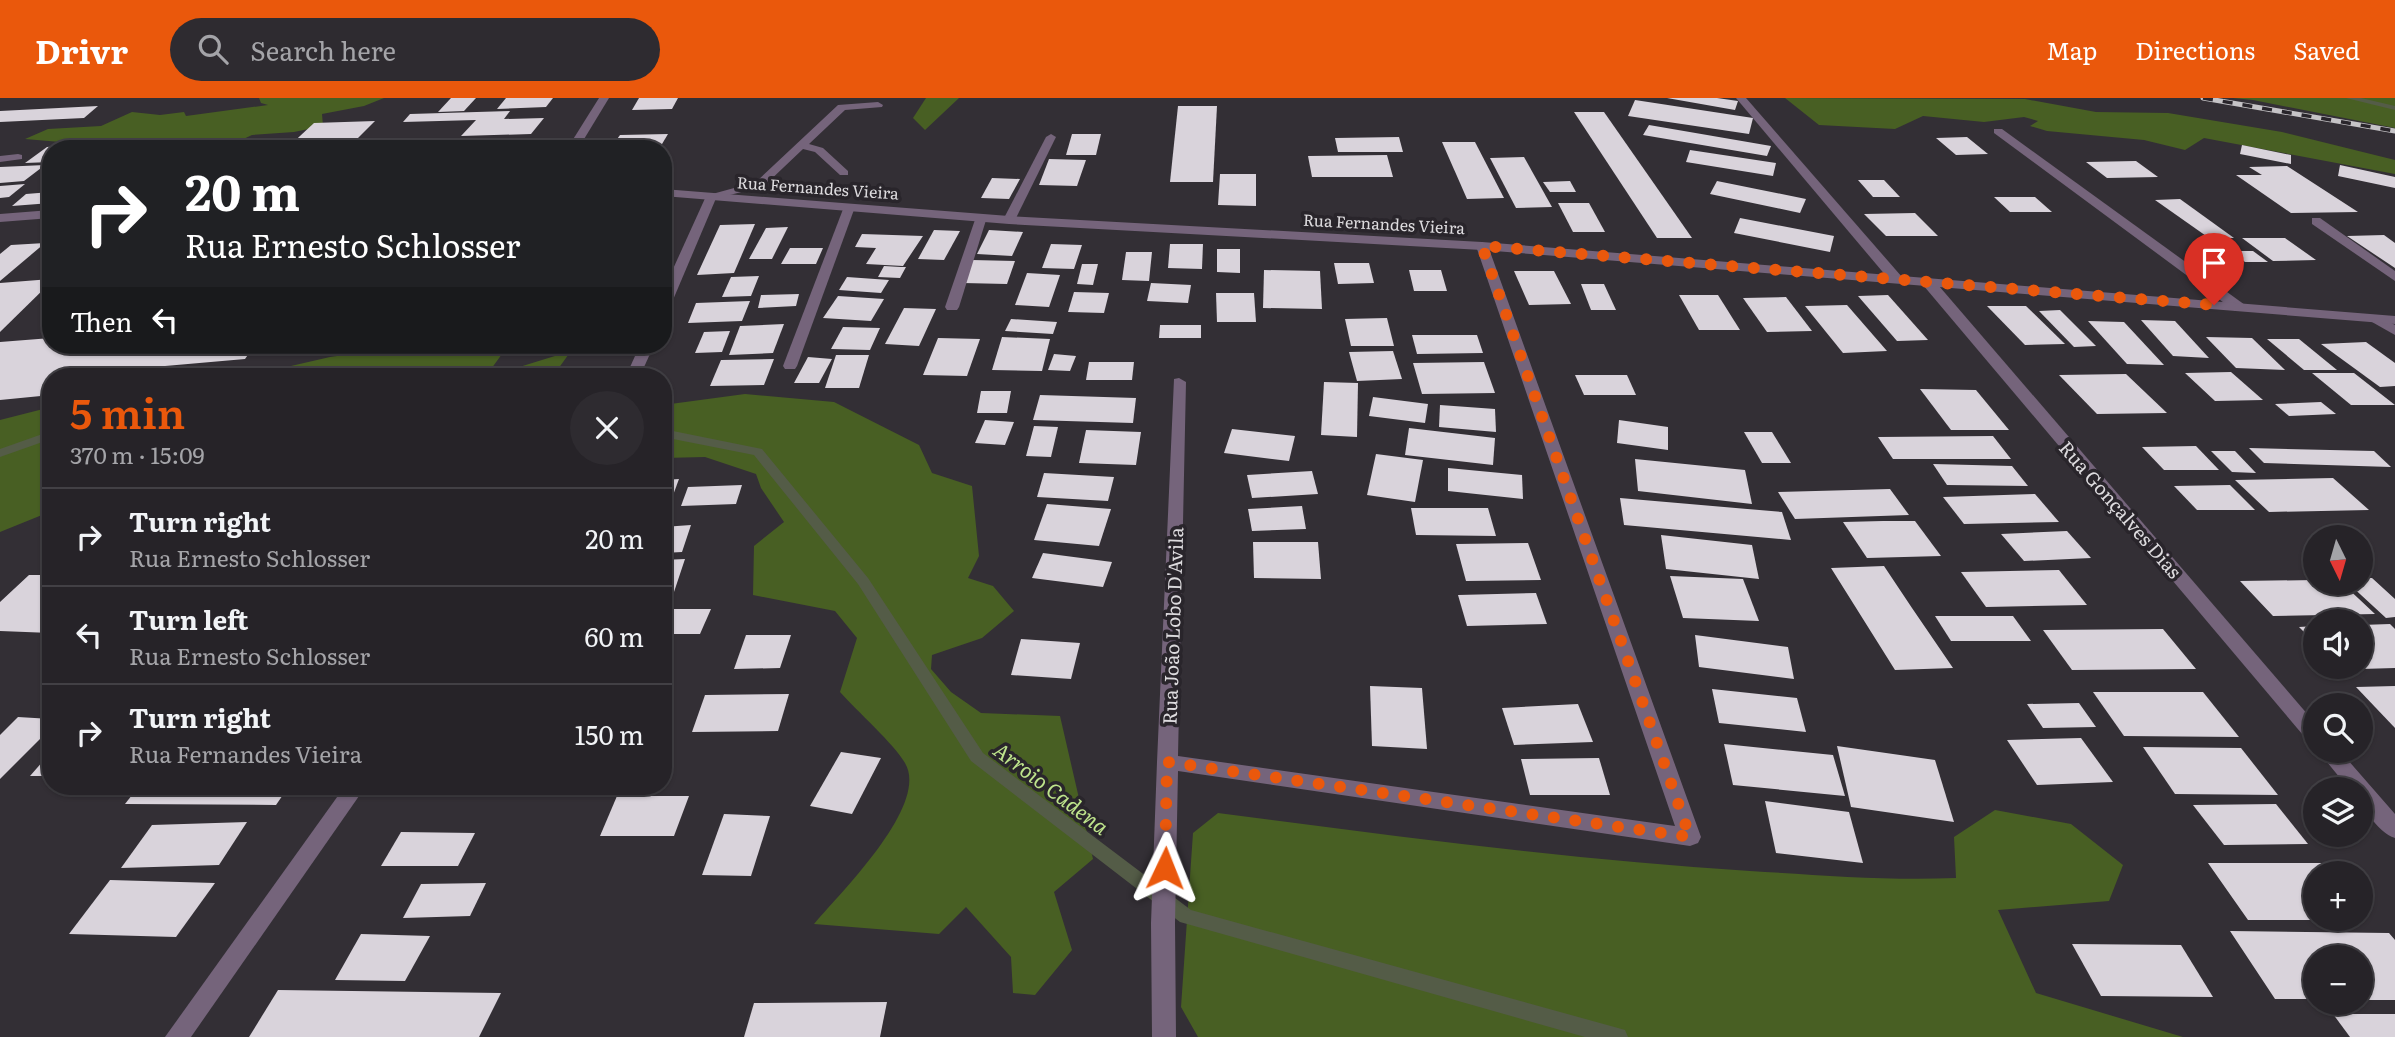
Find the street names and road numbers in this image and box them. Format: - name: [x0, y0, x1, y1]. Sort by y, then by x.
- street label: Rua Fernandes Vieira: [736, 169, 900, 205]
- street label: Rua Fernandes Vieira: [1302, 207, 1466, 239]
- street label: Rua Gonçalves Dias: [2053, 434, 2189, 584]
- street label: Rua João Lobo D'Avila: [1155, 526, 1189, 725]

